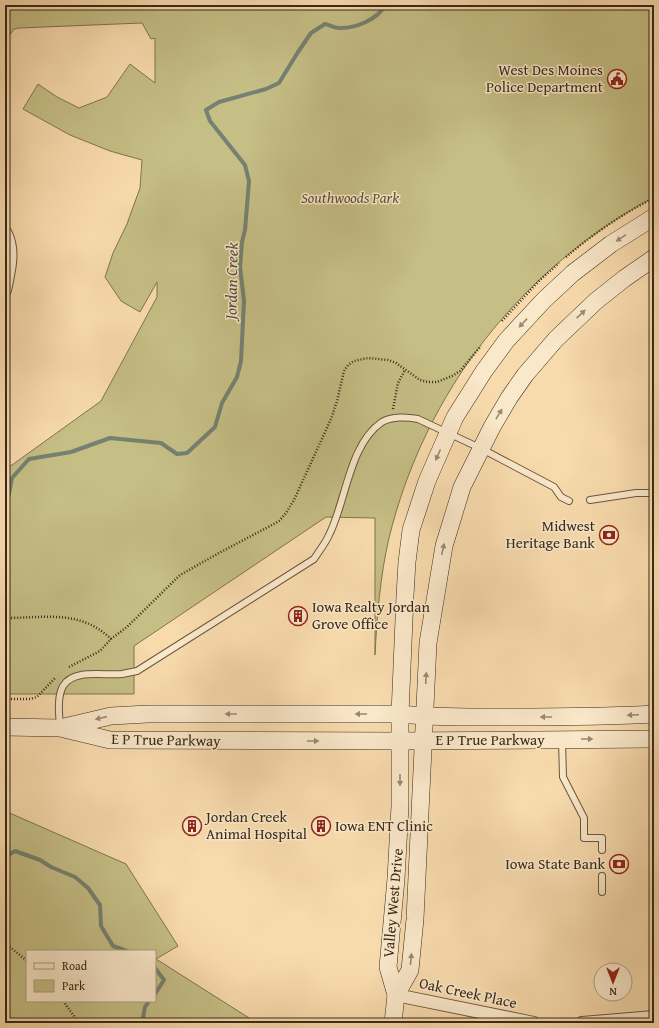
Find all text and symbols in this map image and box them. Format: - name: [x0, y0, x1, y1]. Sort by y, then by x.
- place label: West Des Moines Police Department: [486, 59, 604, 97]
- public building icon: West Des Moines Police Department: [606, 68, 628, 90]
- park label: Southwoods Park: [301, 187, 399, 208]
- one-way arrow: [616, 234, 626, 242]
- water label: Jordan Creek: [218, 241, 244, 323]
- one-way arrow: [576, 309, 586, 319]
- one-way arrow: [518, 318, 528, 328]
- one-way arrow: [496, 408, 503, 420]
- one-way arrow: [435, 449, 441, 460]
- place label: Midwest Heritage Bank: [506, 515, 596, 553]
- bank icon: Midwest Heritage Bank: [598, 524, 620, 546]
- one-way arrow: [441, 543, 447, 555]
- place label: Iowa Realty Jordan Grove Office: [312, 596, 430, 634]
- building icon: Iowa Realty Jordan Grove Office: [287, 605, 309, 627]
- one-way arrow: [422, 672, 429, 684]
- one-way arrow: [224, 711, 237, 717]
- one-way arrow: [354, 711, 367, 717]
- one-way arrow: [627, 712, 639, 719]
- one-way arrow: [539, 714, 552, 720]
- one-way arrow: [95, 716, 107, 722]
- street label: E P True Parkway: [111, 728, 221, 751]
- street label: E P True Parkway: [435, 729, 545, 750]
- one-way arrow: [581, 736, 594, 742]
- one-way arrow: [307, 738, 320, 744]
- one-way arrow: [397, 774, 403, 787]
- place label: Jordan Creek Animal Hospital: [204, 806, 307, 844]
- building icon: Jordan Creek Animal Hospital: [181, 815, 203, 837]
- building icon: Iowa ENT Clinic: [310, 815, 332, 837]
- place label: Iowa ENT Clinic: [335, 815, 433, 836]
- street label: Valley West Drive: [377, 847, 408, 959]
- place label: Iowa State Bank: [505, 853, 605, 874]
- bank icon: Iowa State Bank: [608, 853, 630, 875]
- legend: [26, 950, 156, 1002]
- one-way arrow: [408, 953, 414, 965]
- text: Road: [62, 957, 88, 974]
- north arrow: [593, 962, 633, 1002]
- street label: Oak Creek Place: [417, 972, 519, 1013]
- text: Park: [62, 977, 86, 994]
- text: N: [609, 984, 617, 1000]

